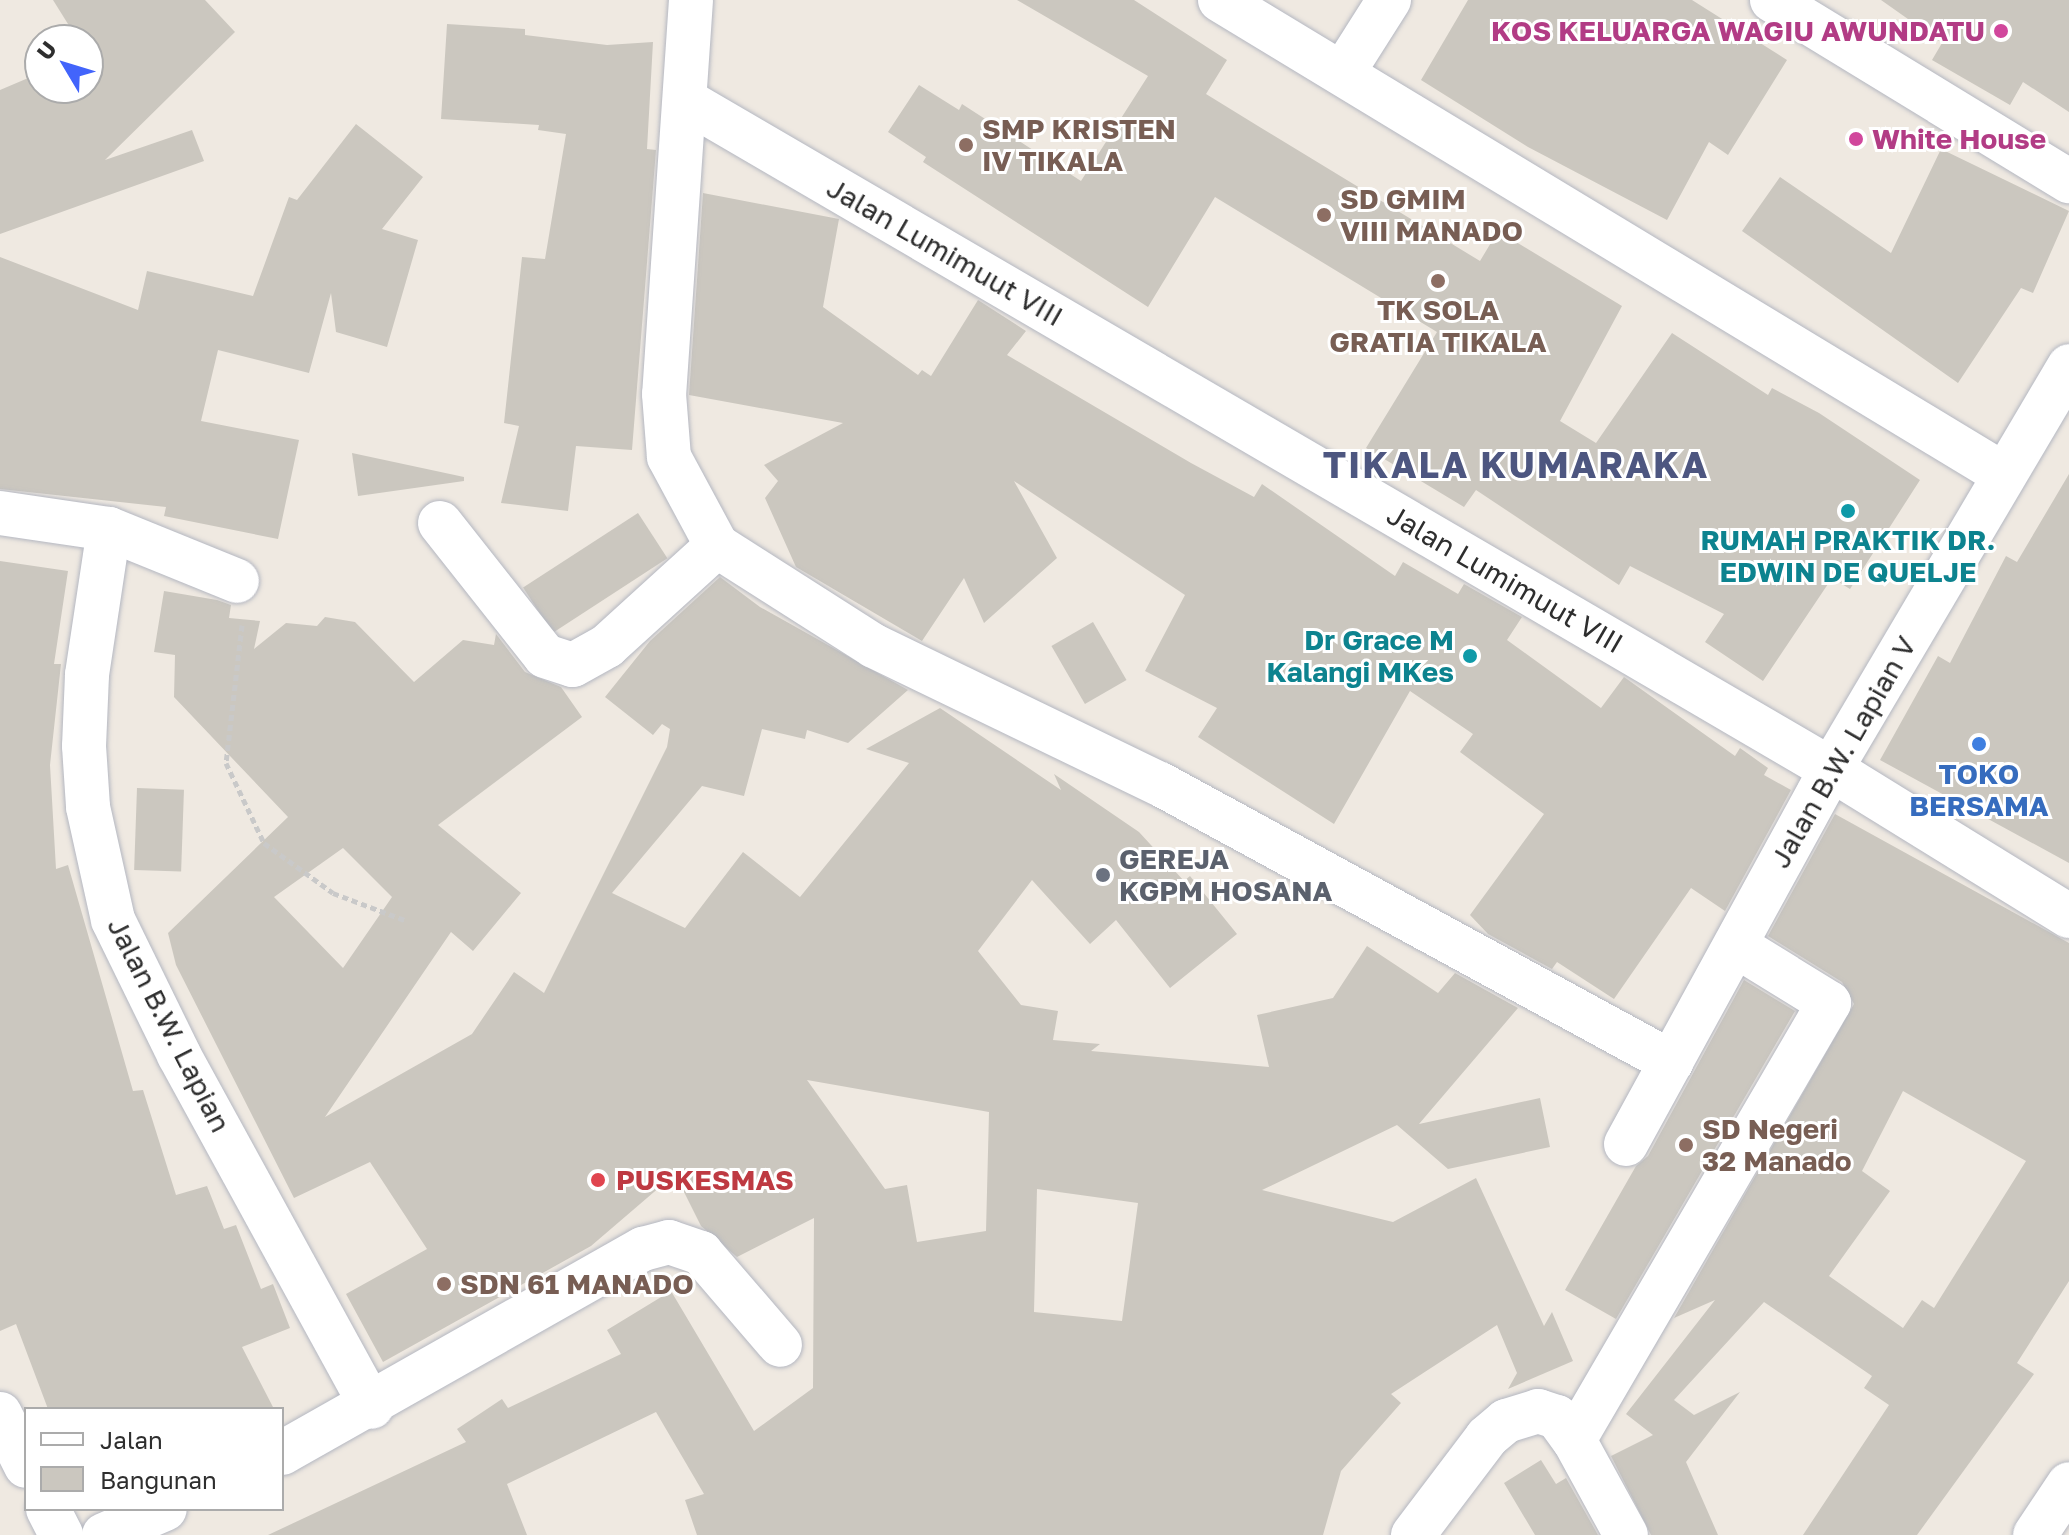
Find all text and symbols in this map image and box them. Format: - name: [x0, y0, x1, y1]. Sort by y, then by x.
- place label: KOS KELUARGA WAGIU AWUNDATU: [1491, 14, 1985, 48]
- marker: KOS KELUARGA WAGIU AWUNDATU: [1992, 22, 2010, 40]
- north arrow: [24, 24, 104, 104]
- text: U: [31, 36, 62, 65]
- place label: SMP KRISTEN IV TIKALA: [982, 112, 1176, 178]
- place label: White House: [1872, 122, 2046, 156]
- marker: White House: [1847, 130, 1865, 148]
- marker: SMP KRISTEN IV TIKALA: [957, 136, 975, 154]
- street label: Jalan Lumimuut VIII: [821, 171, 1069, 333]
- place label: SD GMIM VIII MANADO: [1340, 182, 1523, 248]
- marker: SD GMIM VIII MANADO: [1315, 206, 1333, 224]
- marker: TK SOLA GRATIA TIKALA: [1429, 272, 1447, 290]
- place label: TK SOLA GRATIA TIKALA: [1329, 293, 1547, 359]
- district label: TIKALA KUMARAKA: [1323, 443, 1709, 487]
- street label: Jalan Lumimuut VIII: [1381, 498, 1629, 660]
- marker: RUMAH PRAKTIK DR. EDWIN DE QUELJE: [1839, 502, 1857, 520]
- place label: RUMAH PRAKTIK DR. EDWIN DE QUELJE: [1701, 523, 1995, 589]
- place label: Dr Grace M Kalangi MKes: [1266, 623, 1454, 689]
- street label: Jalan B.W. Lapian V: [1763, 630, 1923, 874]
- marker: Dr Grace M Kalangi MKes: [1461, 647, 1479, 665]
- marker: TOKO BERSAMA: [1970, 735, 1988, 753]
- place label: TOKO BERSAMA: [1909, 757, 2049, 823]
- place label: GEREJA KGPM HOSANA: [1119, 842, 1332, 908]
- marker: GEREJA KGPM HOSANA: [1094, 866, 1112, 884]
- street label: Jalan B.W. Lapian: [100, 912, 238, 1138]
- place label: SD Negeri 32 Manado: [1702, 1112, 1852, 1178]
- marker: SD Negeri 32 Manado: [1677, 1136, 1695, 1154]
- place label: PUSKESMAS: [616, 1163, 794, 1197]
- marker: PUSKESMAS: [587, 1169, 609, 1191]
- place label: SDN 61 MANADO: [460, 1267, 694, 1301]
- marker: SDN 61 MANADO: [435, 1275, 453, 1293]
- legend: [24, 1407, 284, 1511]
- text: Jalan: [100, 1425, 163, 1454]
- text: Bangunan: [100, 1465, 217, 1494]

